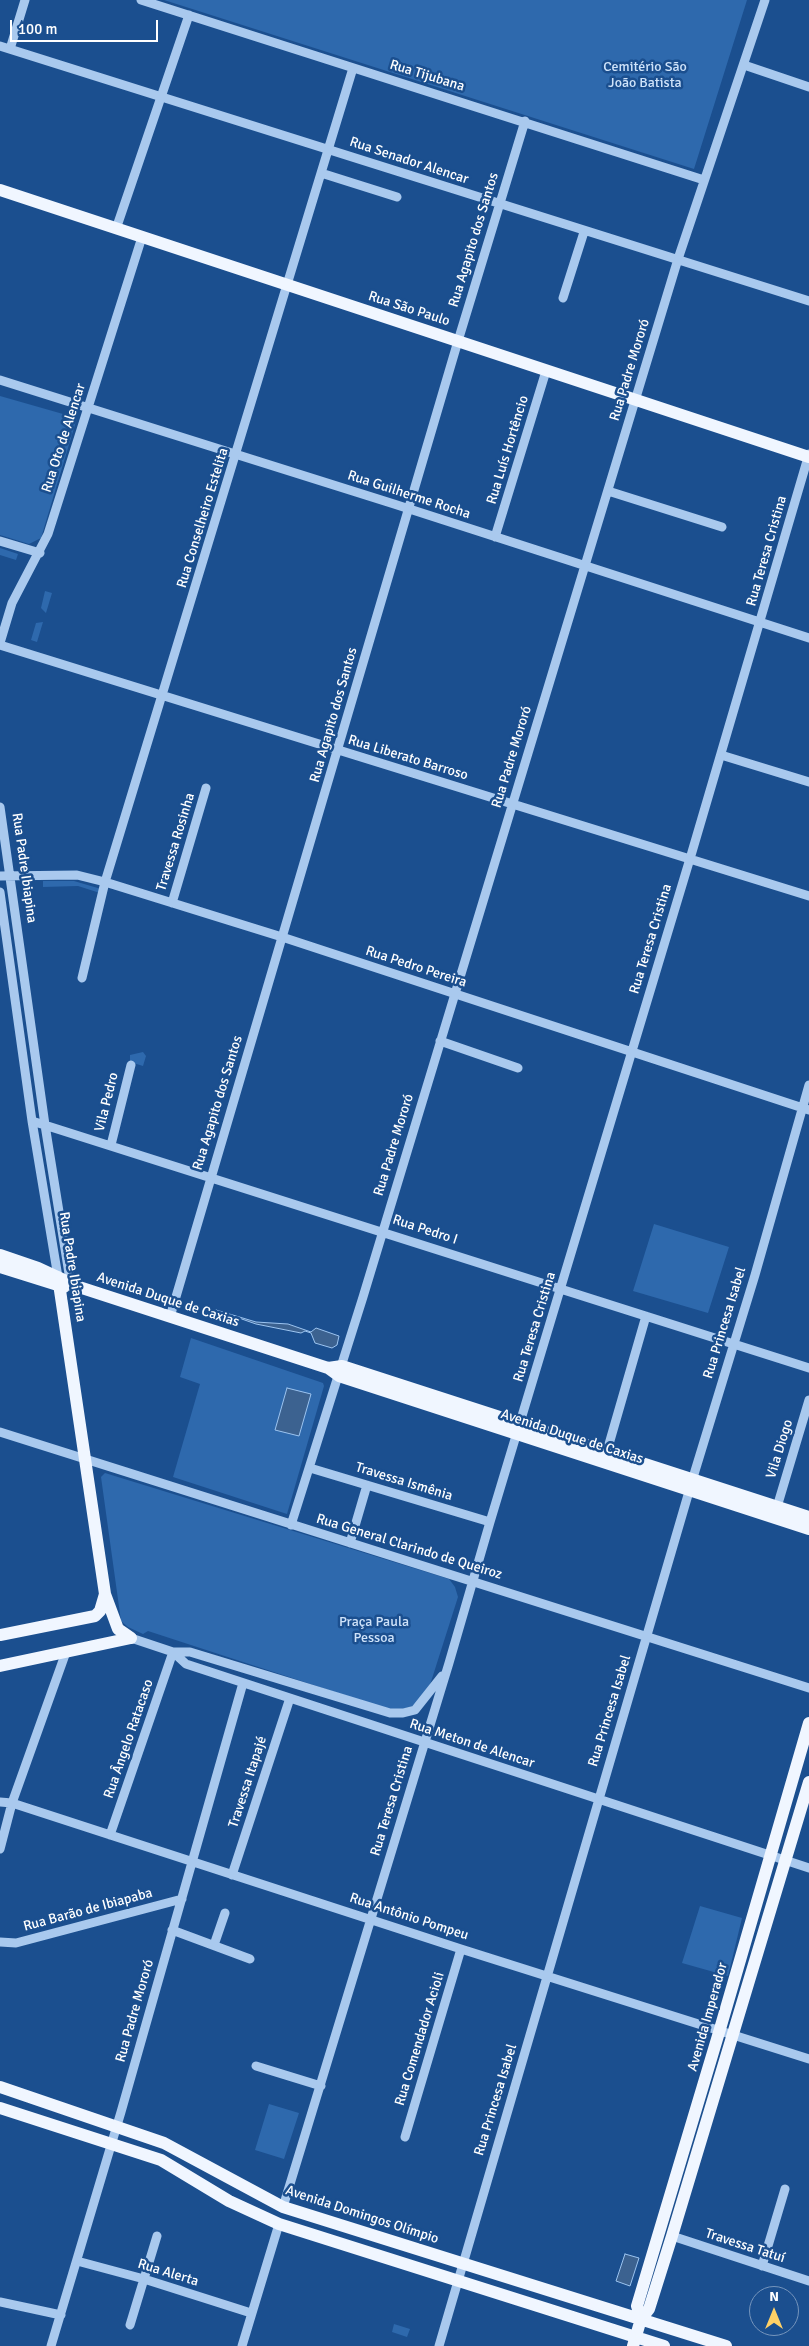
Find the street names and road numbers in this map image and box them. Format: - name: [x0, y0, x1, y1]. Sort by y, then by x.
- street label: Rua Tijubana: [388, 57, 466, 95]
- street label: Rua Senador Alencar: [347, 134, 471, 188]
- street label: Rua Agapito dos Santos: [446, 171, 502, 309]
- street label: Rua São Paulo: [366, 288, 452, 330]
- street label: Rua Padre Mororó: [606, 317, 654, 423]
- street label: Rua Oto de Alencar: [38, 381, 90, 495]
- street label: Rua Luís Hortêncio: [483, 394, 533, 506]
- street label: Rua Conselheiro Estelita: [174, 446, 232, 590]
- street label: Rua Guilherme Rocha: [345, 467, 473, 523]
- street label: Rua Teresa Cristina: [743, 494, 791, 608]
- street label: Rua Agapito dos Santos: [307, 646, 361, 784]
- street label: Rua Padre Mororó: [488, 704, 536, 810]
- street label: Rua Liberato Barroso: [346, 732, 470, 784]
- street label: Travessa Rosinha: [153, 791, 199, 893]
- street label: Rua Padre Ibiapina: [8, 812, 40, 924]
- street label: Rua Teresa Cristina: [626, 882, 676, 996]
- street label: Rua Pedro Pereira: [363, 943, 469, 991]
- street label: Rua Agapito dos Santos: [190, 1034, 246, 1172]
- street label: Vila Pedro: [92, 1071, 122, 1133]
- street label: Rua Padre Mororó: [370, 1092, 418, 1198]
- street label: Rua Padre Ibiapina: [55, 1211, 89, 1323]
- street label: Rua Pedro I: [390, 1212, 460, 1248]
- street label: Rua Princesa Isabel: [700, 1265, 750, 1381]
- street label: Avenida Duque de Caxias: [95, 1269, 241, 1331]
- street label: Rua Teresa Cristina: [510, 1270, 560, 1384]
- street label: Avenida Duque de Caxias: [499, 1406, 645, 1468]
- street label: Vila Diogo: [763, 1417, 797, 1481]
- street label: Travessa Ismênia: [353, 1459, 455, 1505]
- street label: Rua General Clarindo de Queiroz: [314, 1511, 504, 1583]
- street label: Rua Princesa Isabel: [585, 1653, 635, 1769]
- street label: Rua Ângelo Ratacaso: [101, 1677, 157, 1801]
- street label: Rua Meton de Alencar: [407, 1716, 537, 1772]
- street label: Travessa Itapajé: [225, 1734, 271, 1830]
- street label: Rua Teresa Cristina: [367, 1744, 417, 1858]
- street label: Rua Barão de Ibiapaba: [22, 1885, 154, 1935]
- street label: Rua Antônio Pompeu: [347, 1890, 471, 1944]
- street label: Rua Padre Mororó: [112, 1958, 158, 2064]
- street label: Avenida Imperador: [684, 1961, 732, 2073]
- street label: Rua Comendador Acioli: [392, 1970, 448, 2108]
- street label: Rua Princesa Isabel: [471, 2042, 521, 2158]
- street label: Avenida Domingos Olímpio: [283, 2182, 441, 2248]
- street label: Travessa Tatuí: [703, 2225, 787, 2267]
- street label: Rua Alerta: [136, 2256, 200, 2290]

